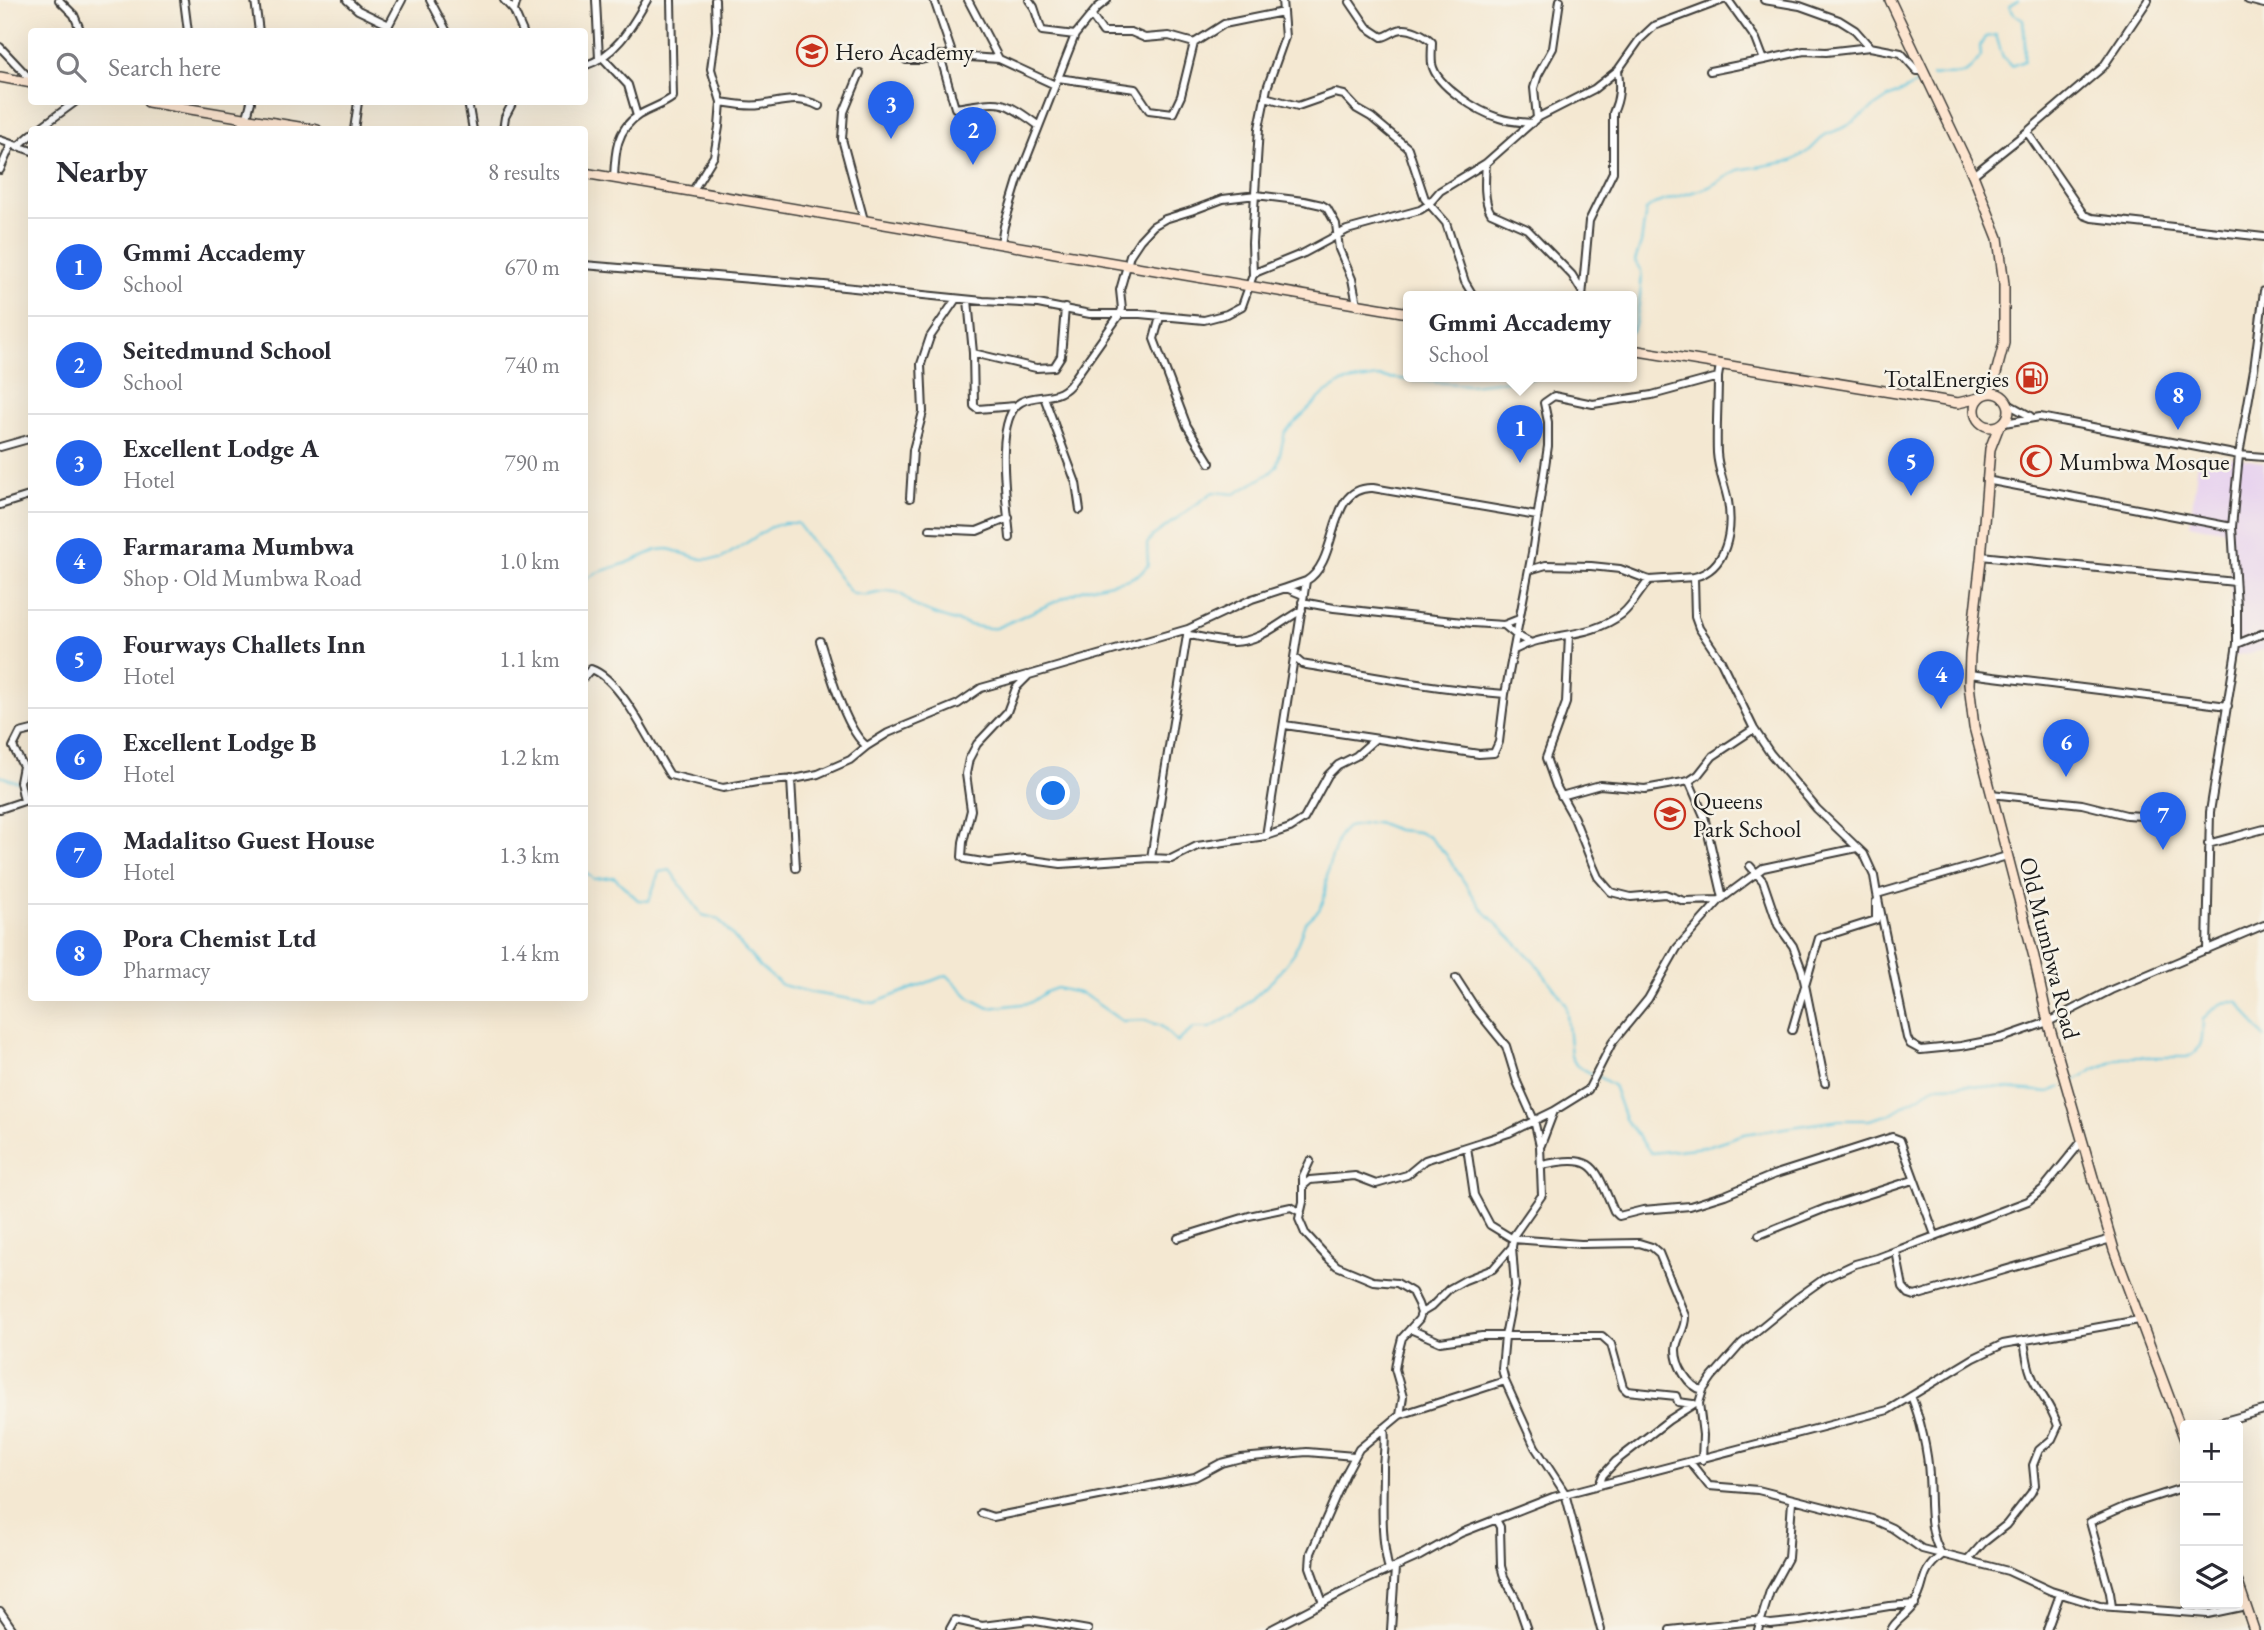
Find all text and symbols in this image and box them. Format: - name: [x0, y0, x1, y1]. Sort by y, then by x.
- search box: [28, 28, 588, 105]
- school or university icon: Hero Academy: [795, 34, 829, 68]
- place label: Hero Academy: [835, 36, 974, 67]
- icon: search: [52, 48, 90, 86]
- text: Search here: [108, 50, 221, 84]
- pin: 3: [868, 81, 914, 139]
- pin: 2: [950, 107, 996, 165]
- text: Nearby: [56, 152, 148, 191]
- text: 8 results: [488, 157, 560, 187]
- text: Gmmi Accademy: [123, 235, 305, 269]
- text: 1: [73, 252, 85, 282]
- text: 670 m: [504, 252, 560, 282]
- text: School: [123, 269, 183, 299]
- popup: [1403, 291, 1637, 382]
- text: Gmmi Accademy: [1429, 305, 1611, 339]
- text: Seitedmund School: [123, 333, 332, 367]
- text: School: [1429, 339, 1489, 369]
- text: 2: [73, 350, 85, 380]
- text: 740 m: [504, 350, 560, 380]
- fuel station icon: TotalEnergies: [2015, 361, 2049, 395]
- place label: TotalEnergies: [1884, 363, 2009, 394]
- text: School: [123, 367, 183, 397]
- pin: 8: [2155, 372, 2201, 430]
- pin: 1: [1497, 405, 1543, 463]
- text: Excellent Lodge A: [123, 431, 319, 465]
- pin: 5: [1888, 438, 1934, 496]
- mosque icon: Mumbwa Mosque: [2019, 444, 2053, 478]
- place label: Mumbwa Mosque: [2059, 446, 2230, 477]
- text: 3: [73, 448, 85, 478]
- text: 790 m: [504, 448, 560, 478]
- text: Hotel: [123, 465, 175, 495]
- text: Farmarama Mumbwa: [123, 529, 354, 563]
- text: 4: [73, 546, 85, 576]
- text: 1.0 km: [499, 546, 560, 576]
- text: Shop · Old Mumbwa Road: [123, 563, 362, 593]
- text: Fourways Challets Inn: [123, 627, 366, 661]
- text: 5: [73, 644, 85, 674]
- text: 1.1 km: [499, 644, 560, 674]
- pin: 4: [1918, 651, 1964, 709]
- text: Hotel: [123, 661, 175, 691]
- pin: 6: [2043, 719, 2089, 777]
- text: Excellent Lodge B: [123, 725, 317, 759]
- text: 6: [73, 742, 85, 772]
- text: 1.2 km: [499, 742, 560, 772]
- text: Hotel: [123, 759, 175, 789]
- your location: [1036, 776, 1070, 810]
- place label: Queens Park School: [1693, 785, 1801, 844]
- pin: 7: [2140, 792, 2186, 850]
- school or university icon: Queens Park School: [1653, 797, 1687, 831]
- text: Madalitso Guest House: [123, 823, 374, 857]
- text: 7: [73, 840, 85, 870]
- text: 1.3 km: [499, 840, 560, 870]
- street label: Old Mumbwa Road: [2012, 854, 2088, 1043]
- text: Hotel: [123, 857, 175, 887]
- text: Pora Chemist Ltd: [123, 921, 317, 955]
- text: 8: [73, 938, 85, 968]
- text: 1.4 km: [499, 938, 560, 968]
- text: Pharmacy: [123, 955, 210, 985]
- map controls: [2180, 1420, 2243, 1609]
- button: +: [2180, 1420, 2243, 1483]
- button: −: [2180, 1483, 2243, 1546]
- button: layers: [2180, 1546, 2243, 1609]

